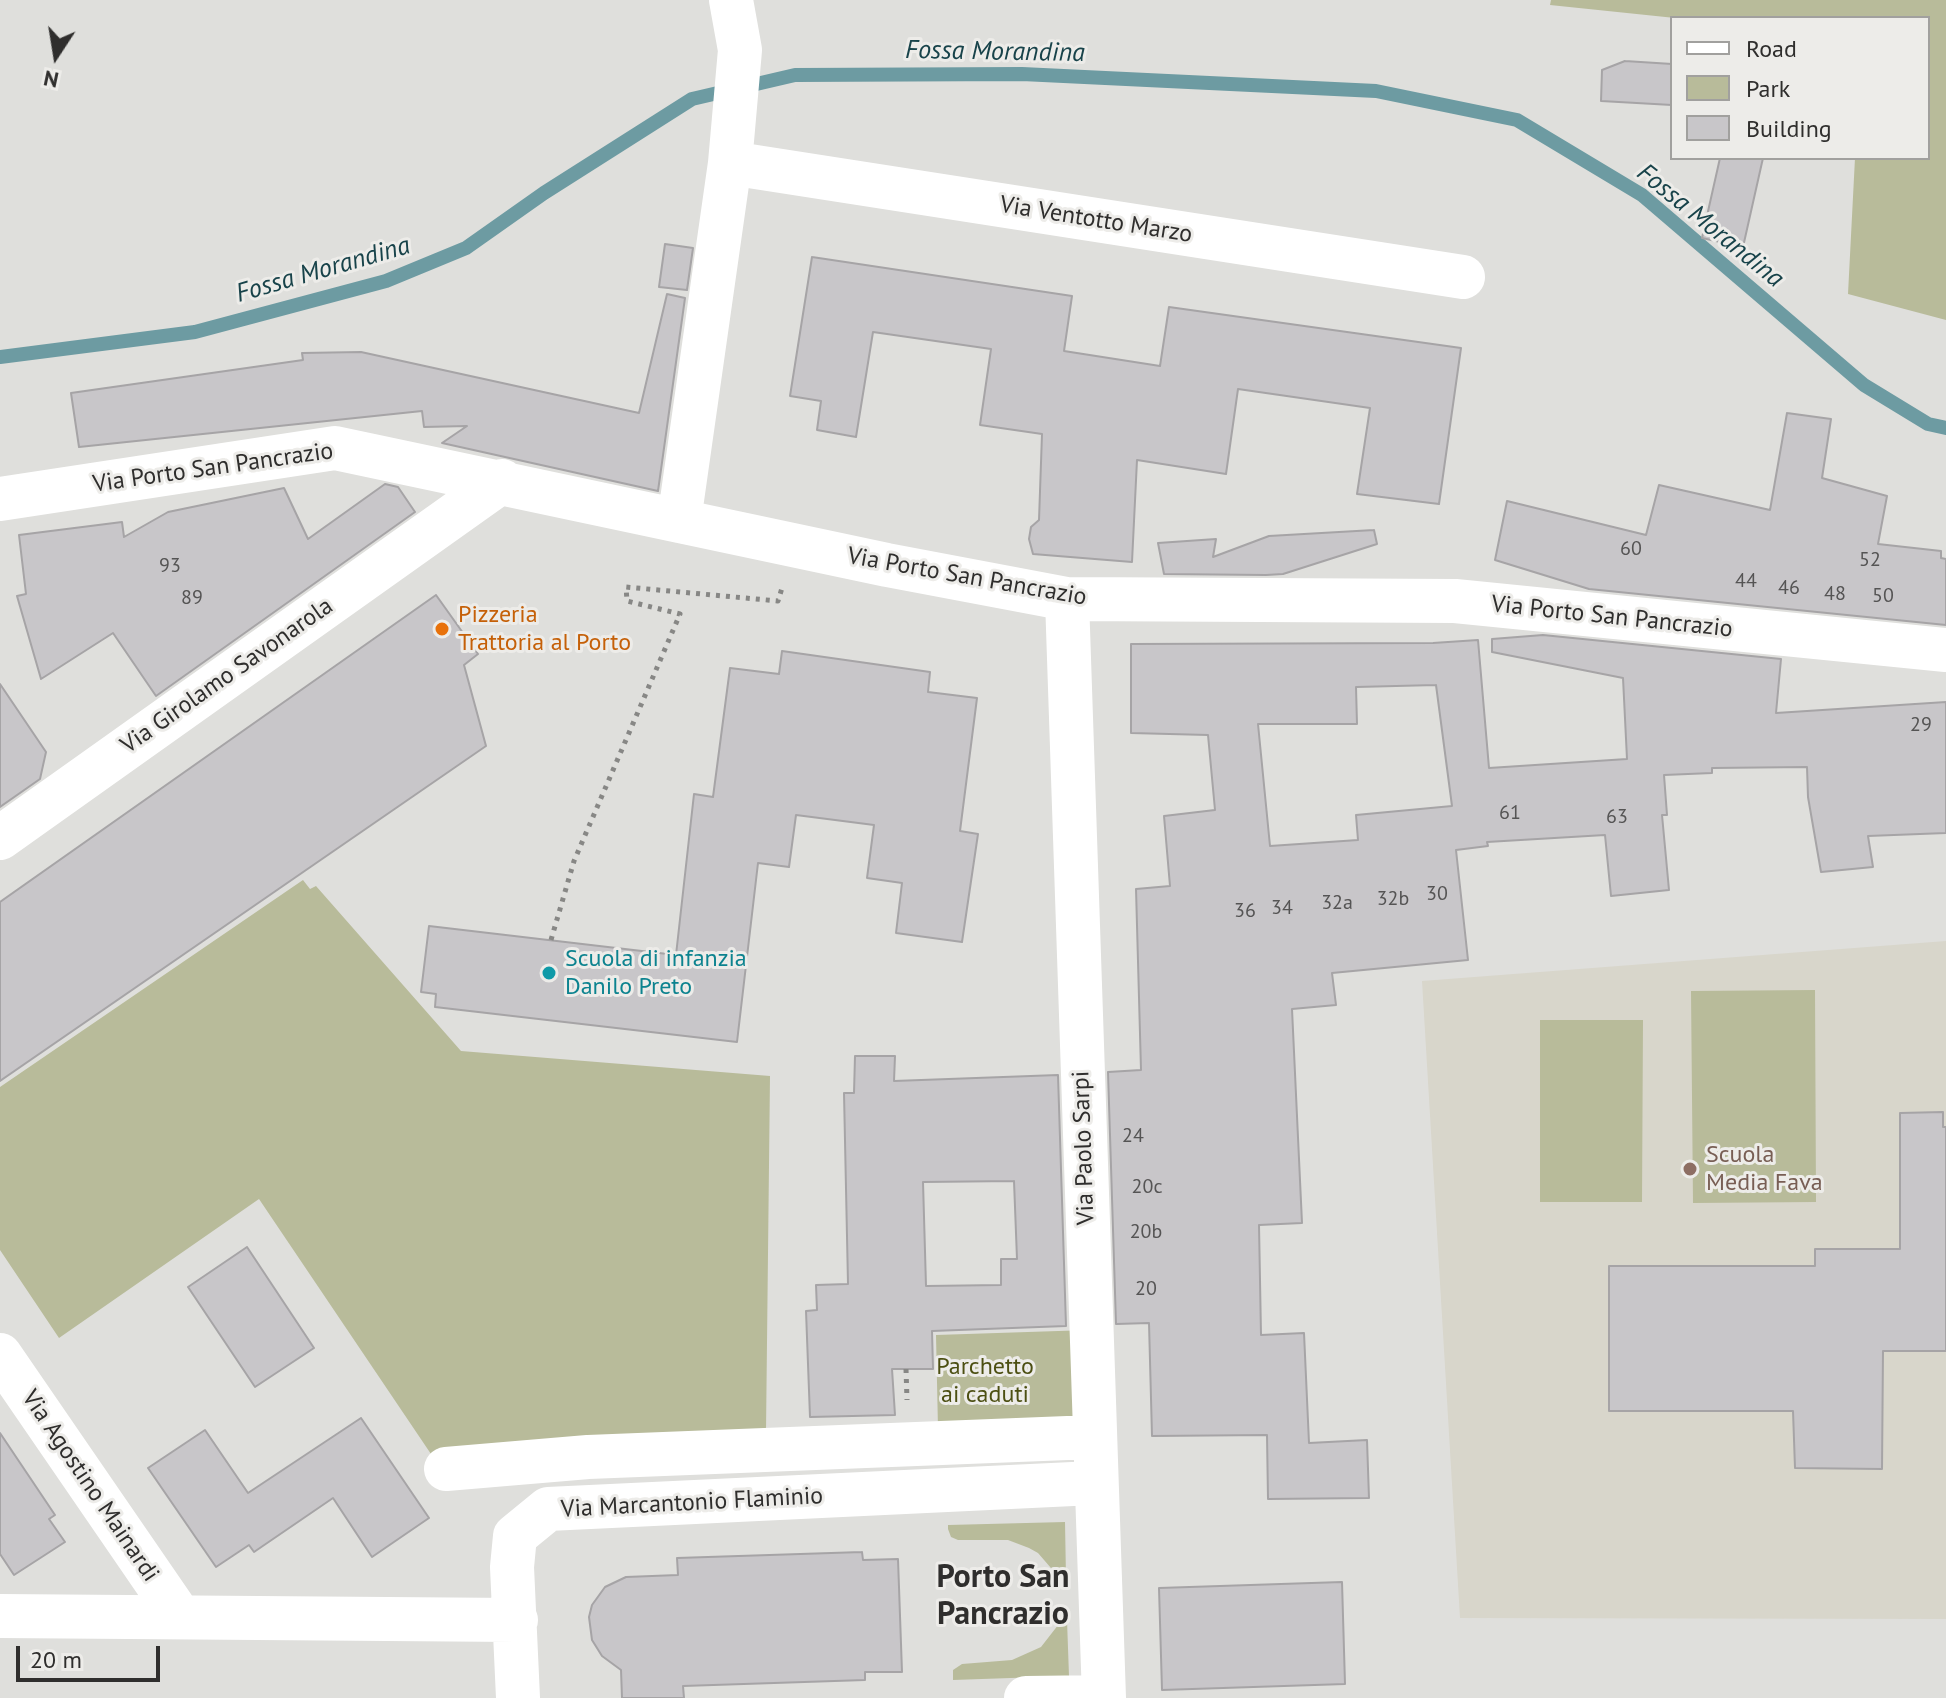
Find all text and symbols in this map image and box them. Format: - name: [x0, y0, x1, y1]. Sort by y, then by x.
- north arrow: [16, 16, 96, 96]
- legend: [1670, 16, 1930, 160]
- text: Road: [1746, 33, 1797, 64]
- water label: Fossa Morandina: [905, 35, 1085, 69]
- text: N: [41, 64, 61, 95]
- text: Park: [1746, 73, 1790, 104]
- text: Building: [1746, 113, 1832, 144]
- water label: Fossa Morandina: [1630, 157, 1790, 295]
- street label: Via Ventotto Marzo: [998, 191, 1194, 249]
- water label: Fossa Morandina: [232, 230, 414, 310]
- street label: Via Porto San Pancrazio: [91, 437, 335, 499]
- house number: 60: [1620, 537, 1642, 561]
- street label: Via Porto San Pancrazio: [845, 542, 1089, 612]
- house number: 52: [1859, 548, 1881, 572]
- house number: 93: [159, 554, 181, 578]
- house number: 44: [1735, 569, 1757, 593]
- house number: 46: [1778, 576, 1800, 600]
- house number: 48: [1824, 582, 1846, 606]
- house number: 50: [1872, 584, 1894, 608]
- house number: 89: [181, 586, 203, 610]
- street label: Via Porto San Pancrazio: [1490, 590, 1734, 644]
- street label: Via Girolamo Savonarola: [116, 592, 338, 760]
- place label: Pizzeria Trattoria al Porto: [458, 601, 631, 657]
- marker: Pizzeria Trattoria al Porto: [433, 620, 451, 638]
- house number: 29: [1910, 713, 1932, 737]
- house number: 61: [1499, 801, 1521, 825]
- house number: 63: [1606, 805, 1628, 829]
- house number: 30: [1426, 882, 1448, 906]
- house number: 32b: [1377, 887, 1409, 911]
- house number: 32a: [1321, 891, 1353, 915]
- house number: 34: [1271, 896, 1293, 920]
- house number: 36: [1234, 899, 1256, 923]
- place label: Scuola di infanzia Danilo Preto: [565, 945, 747, 1001]
- marker: Scuola di infanzia Danilo Preto: [540, 964, 558, 982]
- street label: Via Paolo Sarpi: [1067, 1070, 1101, 1226]
- house number: 24: [1122, 1124, 1144, 1148]
- place label: Scuola Media Fava: [1706, 1141, 1823, 1197]
- marker: Scuola Media Fava: [1681, 1160, 1699, 1178]
- house number: 20c: [1132, 1175, 1162, 1199]
- house number: 20b: [1130, 1220, 1162, 1244]
- house number: 20: [1135, 1277, 1157, 1301]
- park label: Parchetto ai caduti: [936, 1353, 1034, 1409]
- street label: Via Agostino Mainardi: [15, 1385, 165, 1587]
- street label: Via Marcantonio Flaminio: [560, 1482, 824, 1524]
- district label: Porto San Pancrazio: [936, 1559, 1070, 1634]
- scale bar: [20, 1630, 164, 1680]
- text: 20 m: [30, 1644, 82, 1675]

